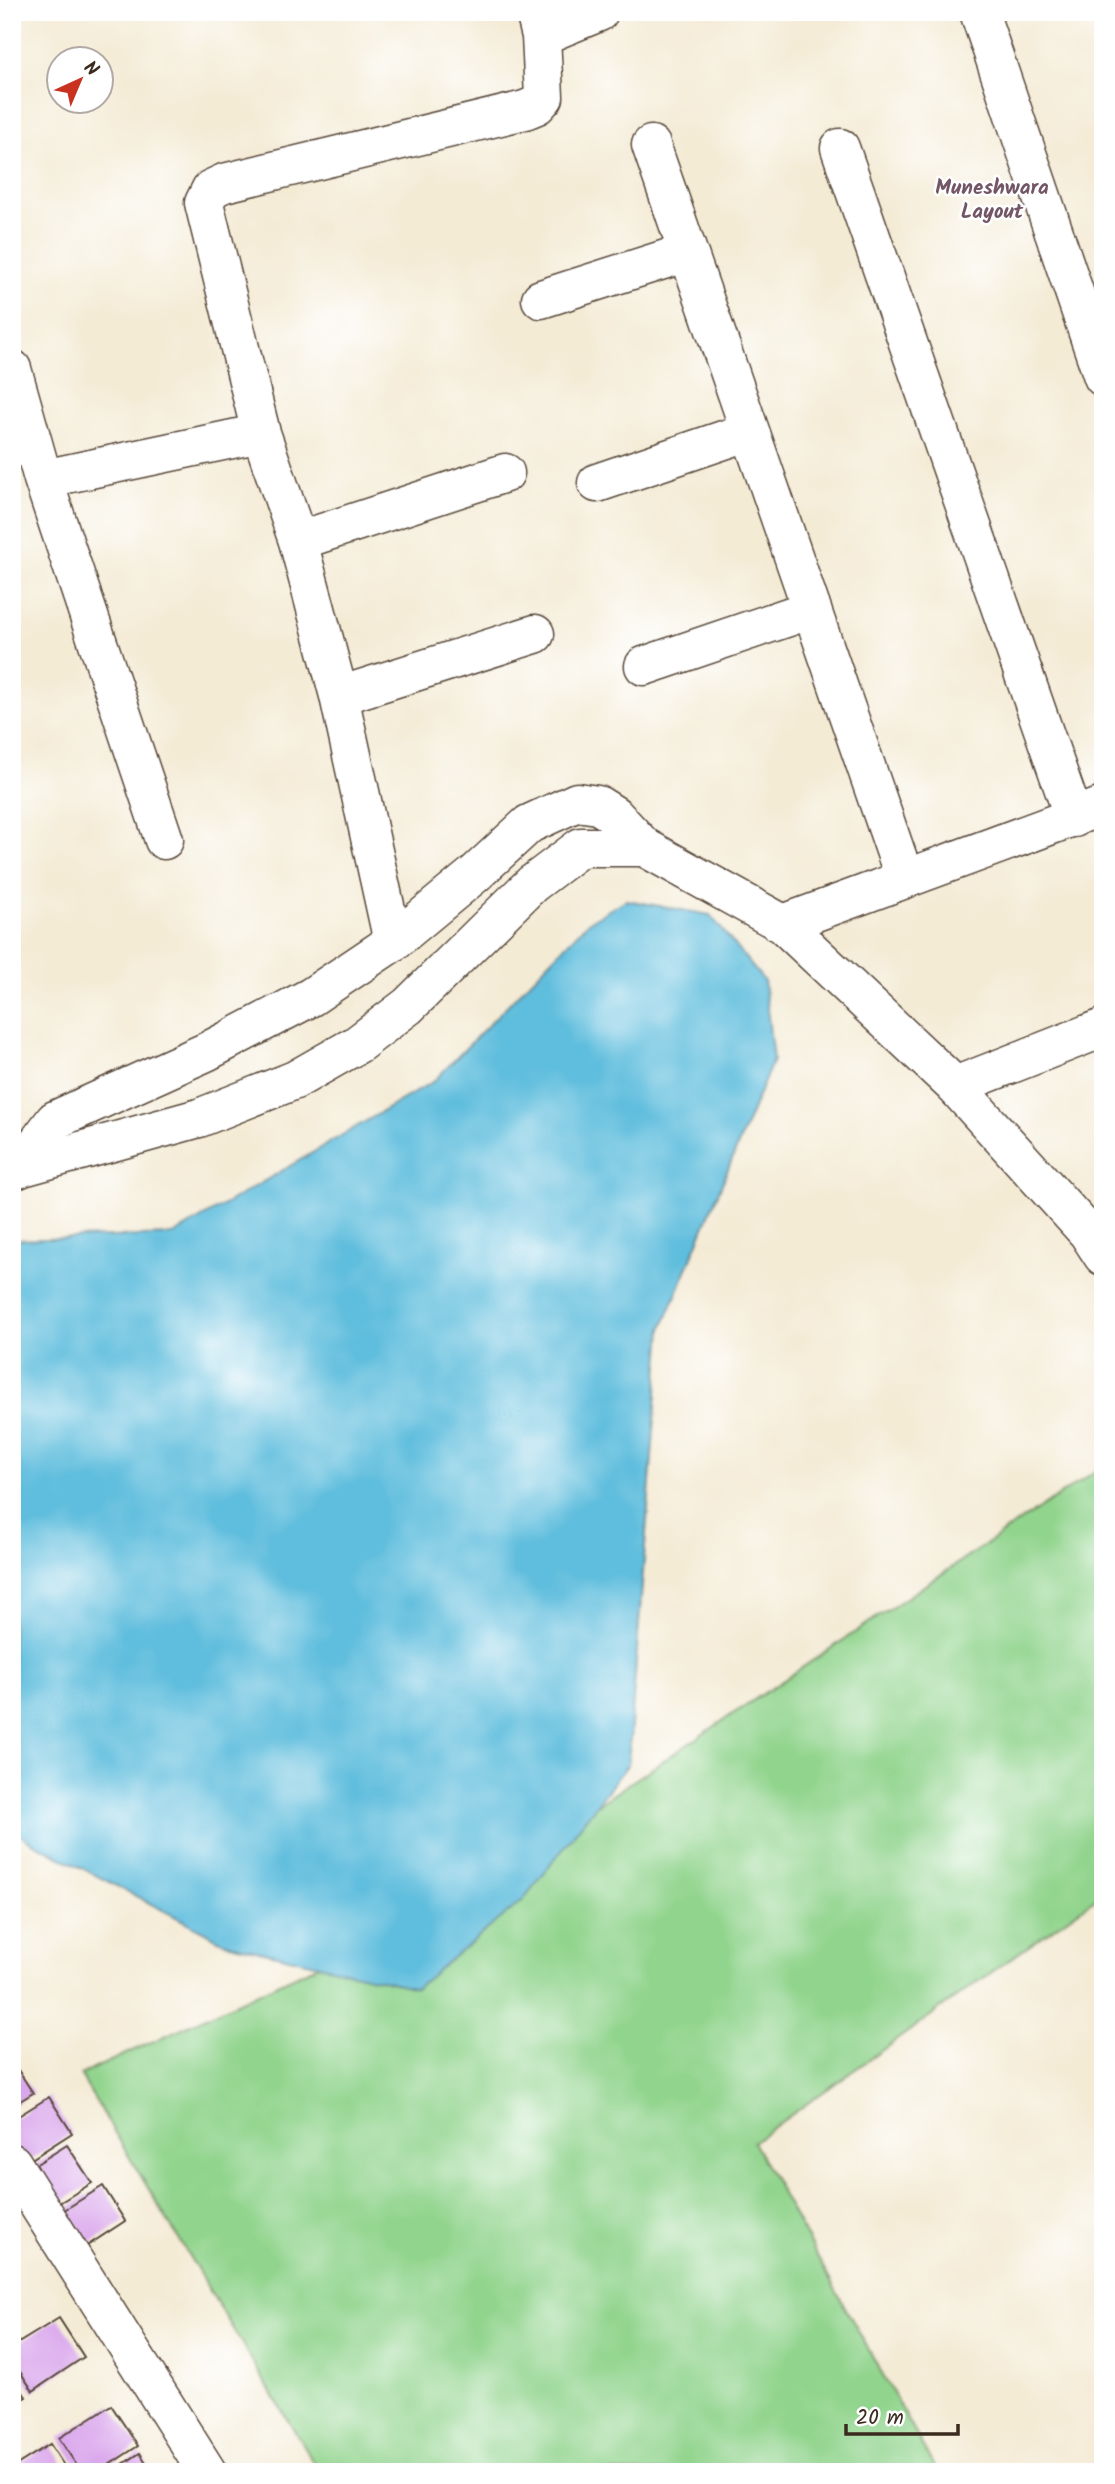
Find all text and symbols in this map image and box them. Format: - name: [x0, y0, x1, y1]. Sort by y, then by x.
- north arrow: [46, 46, 116, 116]
- text: N: [76, 54, 105, 84]
- district label: Muneshwara Layout: [935, 172, 1049, 229]
- scale bar: [846, 2393, 958, 2437]
- text: 20 m: [856, 2402, 904, 2435]

